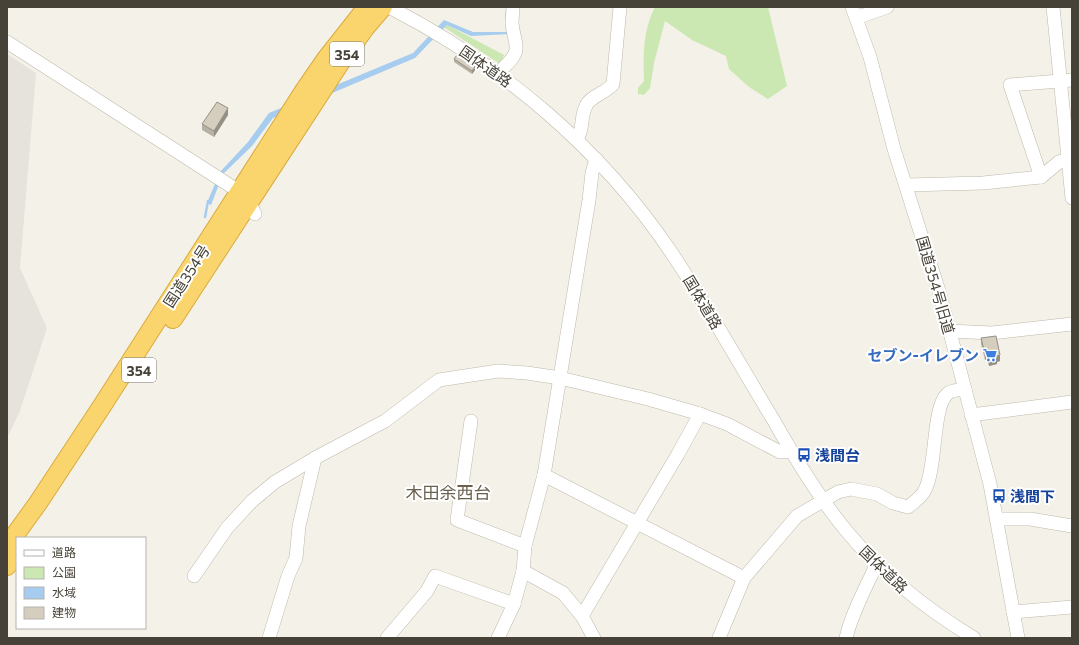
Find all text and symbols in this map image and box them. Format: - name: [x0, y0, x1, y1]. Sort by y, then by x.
- street label: 国体道路: [456, 41, 516, 91]
- road number: 354: [330, 42, 364, 66]
- street label: 国道354号旧道: [913, 234, 959, 336]
- street label: 国道354号: [159, 241, 213, 311]
- street label: 国体道路: [680, 272, 726, 332]
- place label: セブン-イレブン: [868, 346, 979, 364]
- supermarket icon: セブン-イレブン: [982, 347, 998, 363]
- road number: 354: [122, 358, 156, 382]
- place label: 浅間台: [815, 446, 860, 464]
- bus stop icon: 浅間台: [796, 447, 812, 463]
- district label: 木田余西台: [406, 482, 491, 503]
- place label: 浅間下: [1010, 487, 1055, 505]
- bus stop icon: 浅間下: [991, 488, 1007, 504]
- legend: [16, 537, 146, 629]
- street label: 国体道路: [856, 542, 912, 596]
- text: 道路: [52, 545, 76, 559]
- text: 公園: [52, 565, 76, 579]
- text: 水域: [52, 585, 76, 599]
- text: 建物: [52, 605, 76, 619]

